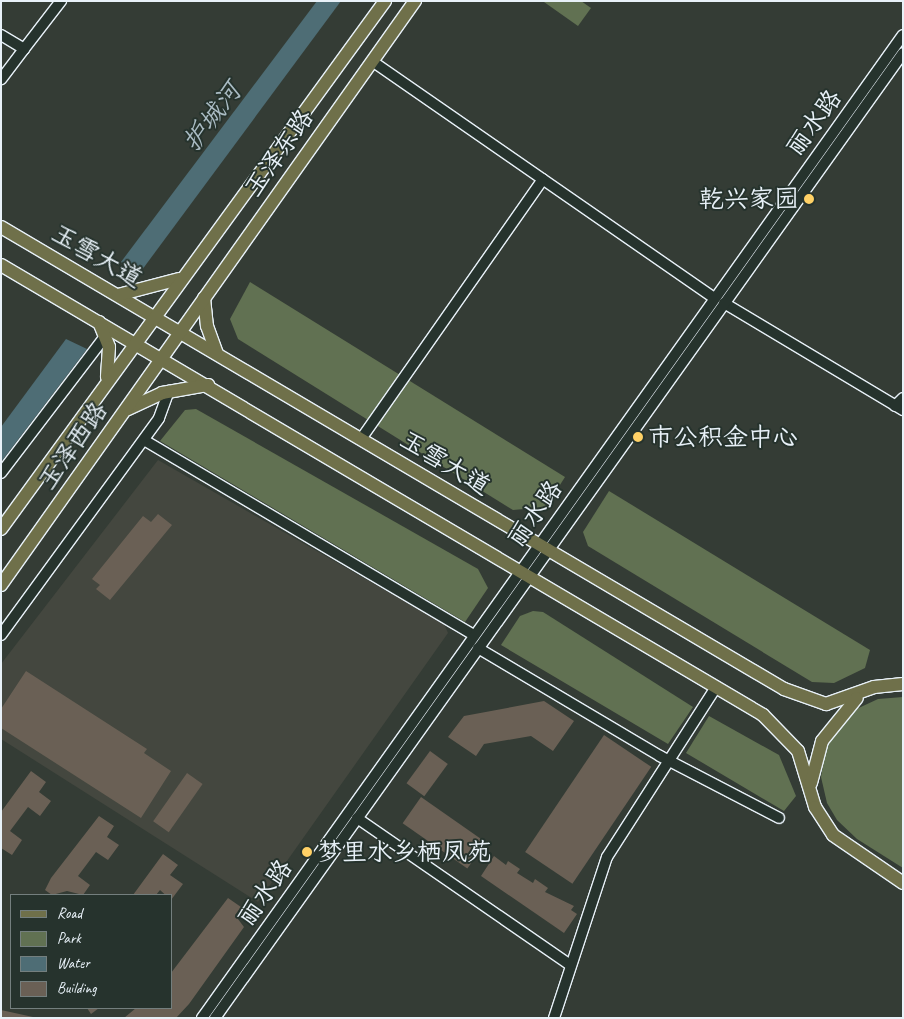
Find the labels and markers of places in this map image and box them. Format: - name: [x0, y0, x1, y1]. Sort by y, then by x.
- place label: 乾兴家园: [699, 184, 799, 214]
- marker: 乾兴家园: [803, 193, 815, 205]
- place label: 市公积金中心: [648, 422, 798, 452]
- marker: 市公积金中心: [632, 431, 644, 443]
- place label: 梦里水乡栖凤苑: [317, 837, 492, 867]
- marker: 梦里水乡栖凤苑: [301, 846, 313, 858]

